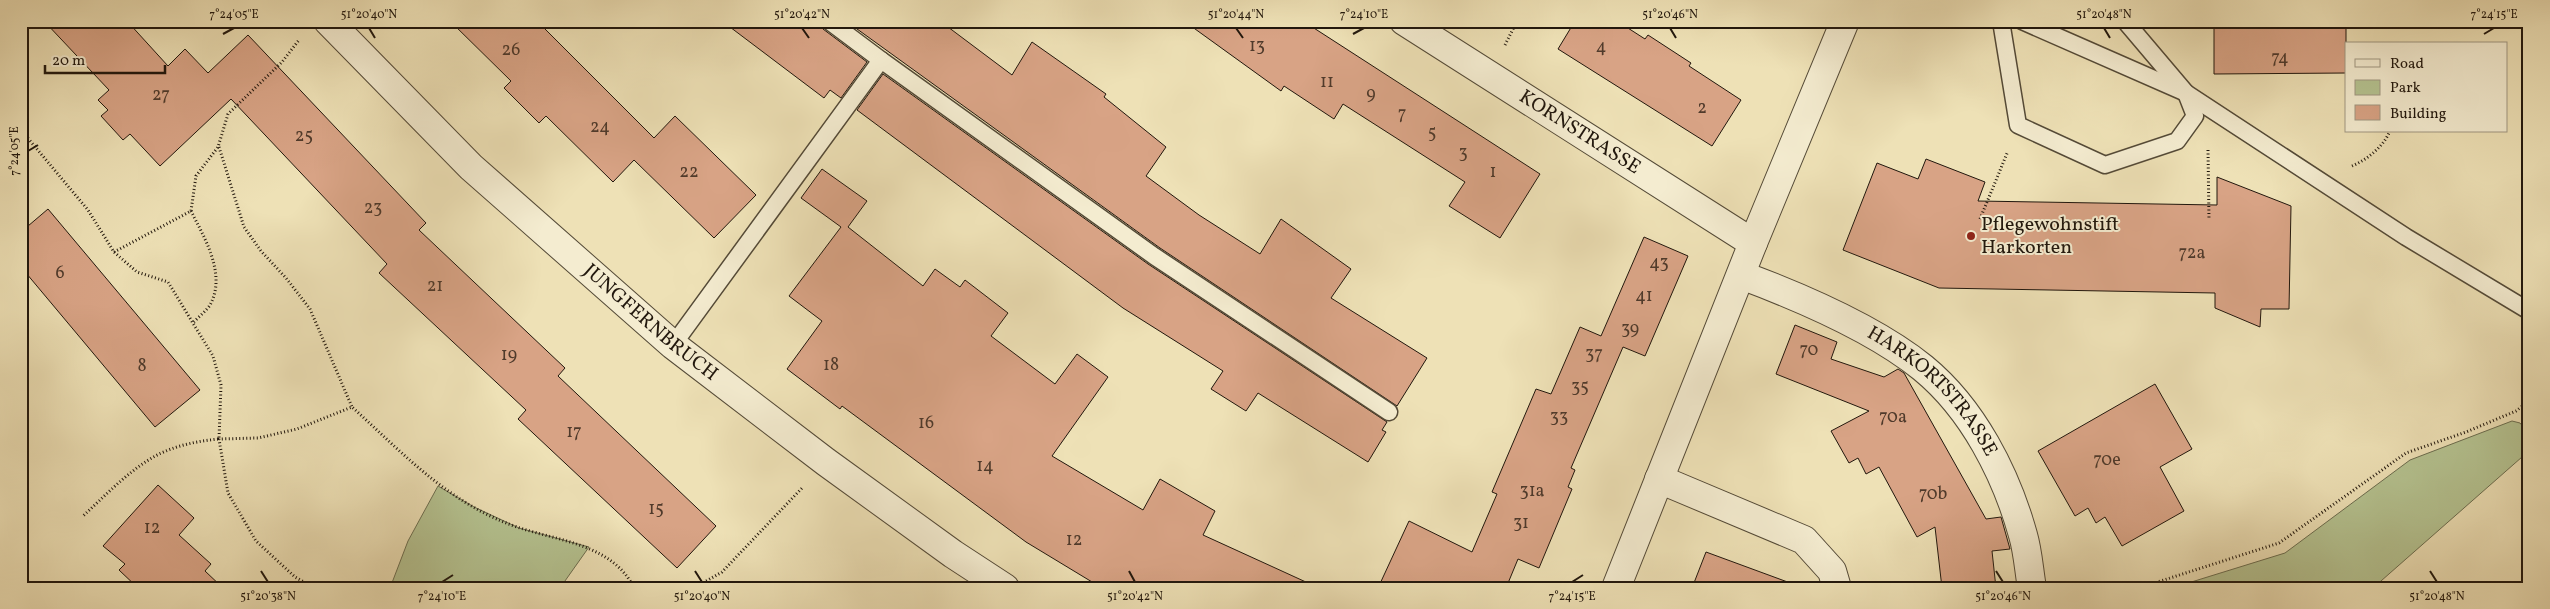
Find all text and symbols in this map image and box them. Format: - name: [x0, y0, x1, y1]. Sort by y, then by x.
- text: 7°24'05"E: [209, 7, 259, 23]
- text: 51°20'40"N: [341, 7, 397, 23]
- text: 51°20'42"N: [774, 7, 830, 23]
- text: 51°20'44"N: [1208, 7, 1264, 23]
- text: 7°24'10"E: [1340, 7, 1388, 23]
- text: 51°20'46"N: [1642, 7, 1698, 23]
- text: 51°20'48"N: [2076, 7, 2132, 23]
- text: 7°24'15"E: [2470, 7, 2518, 23]
- house number: 13: [1249, 34, 1265, 59]
- house number: 4: [1596, 35, 1606, 60]
- house number: 26: [502, 38, 520, 63]
- scale bar: [45, 42, 165, 74]
- legend: [2345, 42, 2508, 132]
- house number: 74: [2271, 46, 2289, 71]
- text: 20 m: [52, 51, 85, 72]
- text: Road: [2390, 54, 2424, 75]
- house number: 11: [1320, 70, 1334, 95]
- text: Park: [2390, 78, 2421, 99]
- house number: 9: [1366, 82, 1376, 107]
- house number: 27: [152, 83, 170, 108]
- street label: KORNSTRASSE: [1513, 83, 1646, 182]
- house number: 2: [1697, 96, 1707, 121]
- house number: 7: [1398, 102, 1406, 127]
- text: Building: [2390, 104, 2447, 125]
- house number: 24: [590, 115, 610, 140]
- house number: 5: [1428, 121, 1436, 146]
- house number: 25: [295, 124, 313, 149]
- text: 7°24'05"E: [7, 126, 23, 176]
- house number: 3: [1458, 141, 1468, 166]
- house number: 22: [679, 160, 699, 185]
- house number: 1: [1490, 160, 1496, 185]
- house number: 23: [364, 196, 382, 221]
- place label: Pflegewohnstift Harkorten: [1981, 211, 2119, 262]
- marker: Pflegewohnstift Harkorten: [1965, 230, 1977, 242]
- house number: 72a: [2179, 241, 2206, 266]
- house number: 43: [1649, 251, 1669, 276]
- street label: JUNGFERNBRUCH: [577, 258, 724, 388]
- house number: 6: [55, 261, 65, 286]
- house number: 21: [427, 274, 443, 299]
- house number: 41: [1635, 284, 1653, 309]
- house number: 39: [1621, 317, 1639, 342]
- street label: HARKORTSTRASSE: [1861, 320, 2004, 462]
- house number: 70: [1800, 338, 1819, 363]
- house number: 37: [1585, 342, 1603, 367]
- house number: 19: [501, 343, 517, 368]
- house number: 18: [823, 353, 839, 378]
- house number: 8: [137, 354, 147, 379]
- house number: 35: [1571, 375, 1589, 400]
- house number: 33: [1550, 405, 1568, 430]
- house number: 70a: [1879, 405, 1907, 430]
- house number: 16: [918, 411, 934, 436]
- house number: 17: [566, 420, 582, 445]
- house number: 70e: [2093, 448, 2121, 473]
- house number: 14: [976, 454, 994, 479]
- house number: 31a: [1519, 479, 1545, 504]
- house number: 70b: [1919, 482, 1947, 507]
- house number: 15: [648, 497, 664, 522]
- house number: 31: [1513, 511, 1529, 536]
- house number: 12: [144, 516, 160, 541]
- house number: 12: [1066, 528, 1082, 553]
- text: 51°20'38"N: [240, 589, 296, 605]
- text: 7°24'10"E: [418, 589, 466, 605]
- text: 51°20'40"N: [674, 589, 730, 605]
- text: 51°20'42"N: [1107, 589, 1163, 605]
- text: 7°24'15"E: [1548, 589, 1596, 605]
- text: 51°20'46"N: [1975, 589, 2031, 605]
- text: 51°20'48"N: [2409, 589, 2465, 605]

